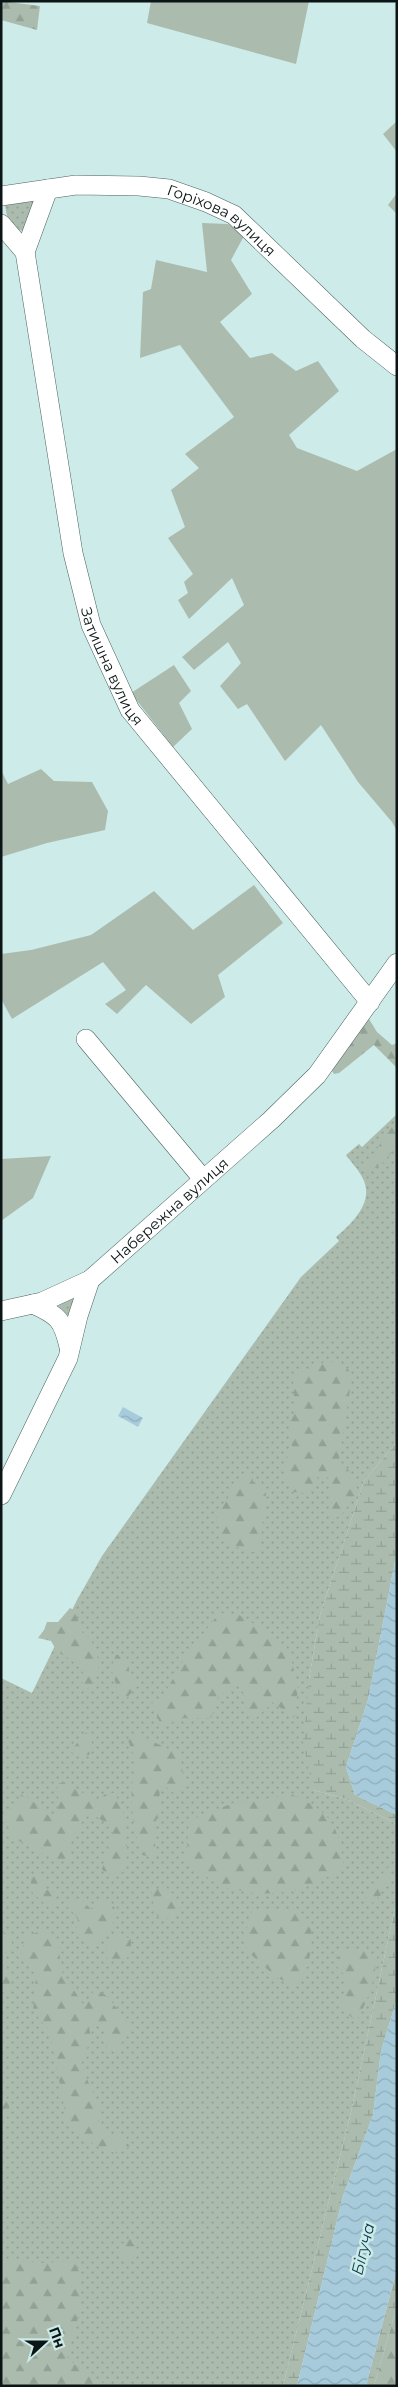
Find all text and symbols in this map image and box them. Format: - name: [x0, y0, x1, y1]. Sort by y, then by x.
- street label: Горіхова вулиця: [165, 180, 280, 260]
- street label: Затишна вулиця: [77, 605, 148, 729]
- street label: Набережна вулиця: [106, 1153, 232, 1267]
- water label: Бігуча: [347, 2221, 379, 2277]
- north arrow: [20, 2317, 70, 2367]
- text: Пн: [45, 2324, 69, 2350]

